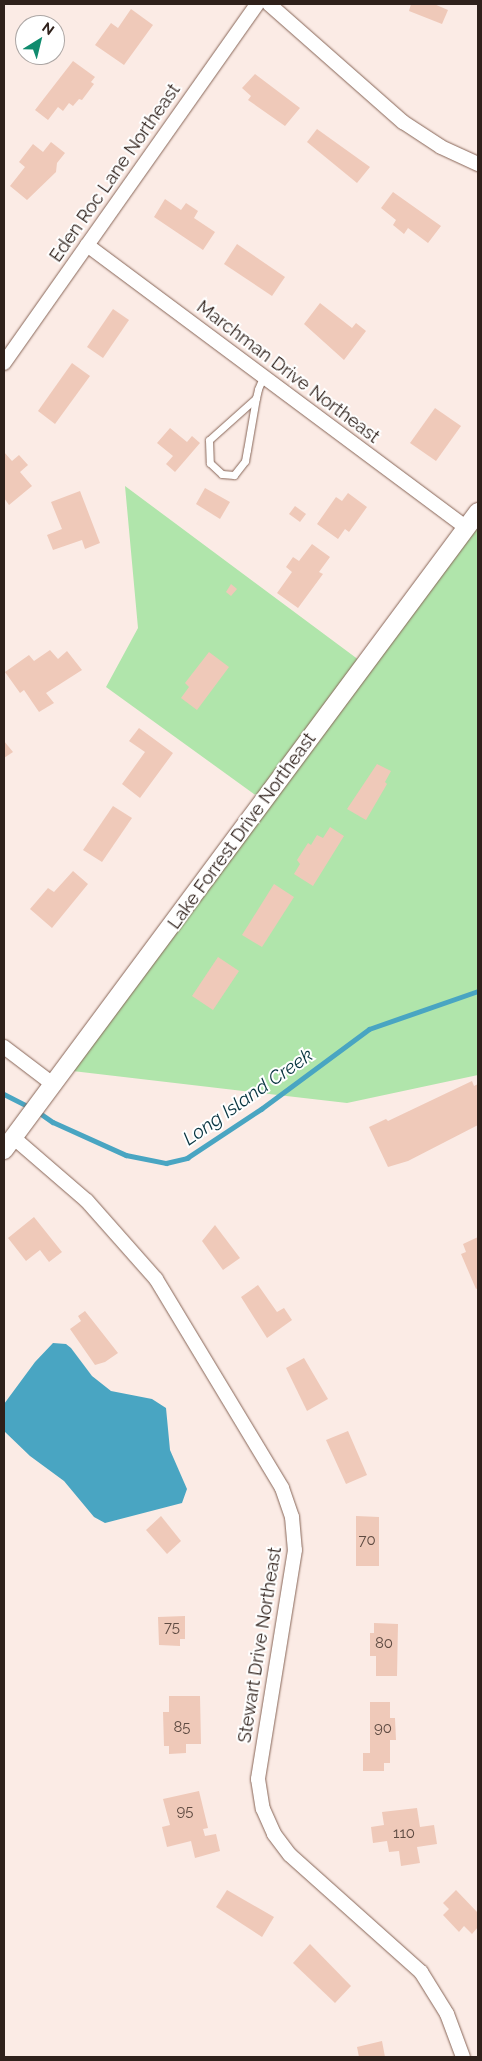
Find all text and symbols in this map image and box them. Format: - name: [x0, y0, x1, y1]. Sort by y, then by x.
- north arrow: [15, 15, 65, 65]
- text: N: [39, 19, 57, 38]
- street label: Eden Roc Lane Northeast: [45, 80, 185, 266]
- street label: Marchman Drive Northeast: [192, 296, 384, 448]
- street label: Lake Forrest Drive Northeast: [163, 729, 321, 933]
- water label: Long Island Creek: [179, 1044, 317, 1150]
- house number: 70: [358, 1532, 376, 1550]
- street label: Stewart Drive Northeast: [234, 1546, 286, 1744]
- house number: 75: [164, 1619, 180, 1637]
- house number: 80: [375, 1635, 393, 1653]
- house number: 85: [173, 1719, 191, 1737]
- house number: 90: [374, 1720, 392, 1738]
- house number: 95: [177, 1803, 193, 1821]
- house number: 110: [393, 1825, 415, 1843]

